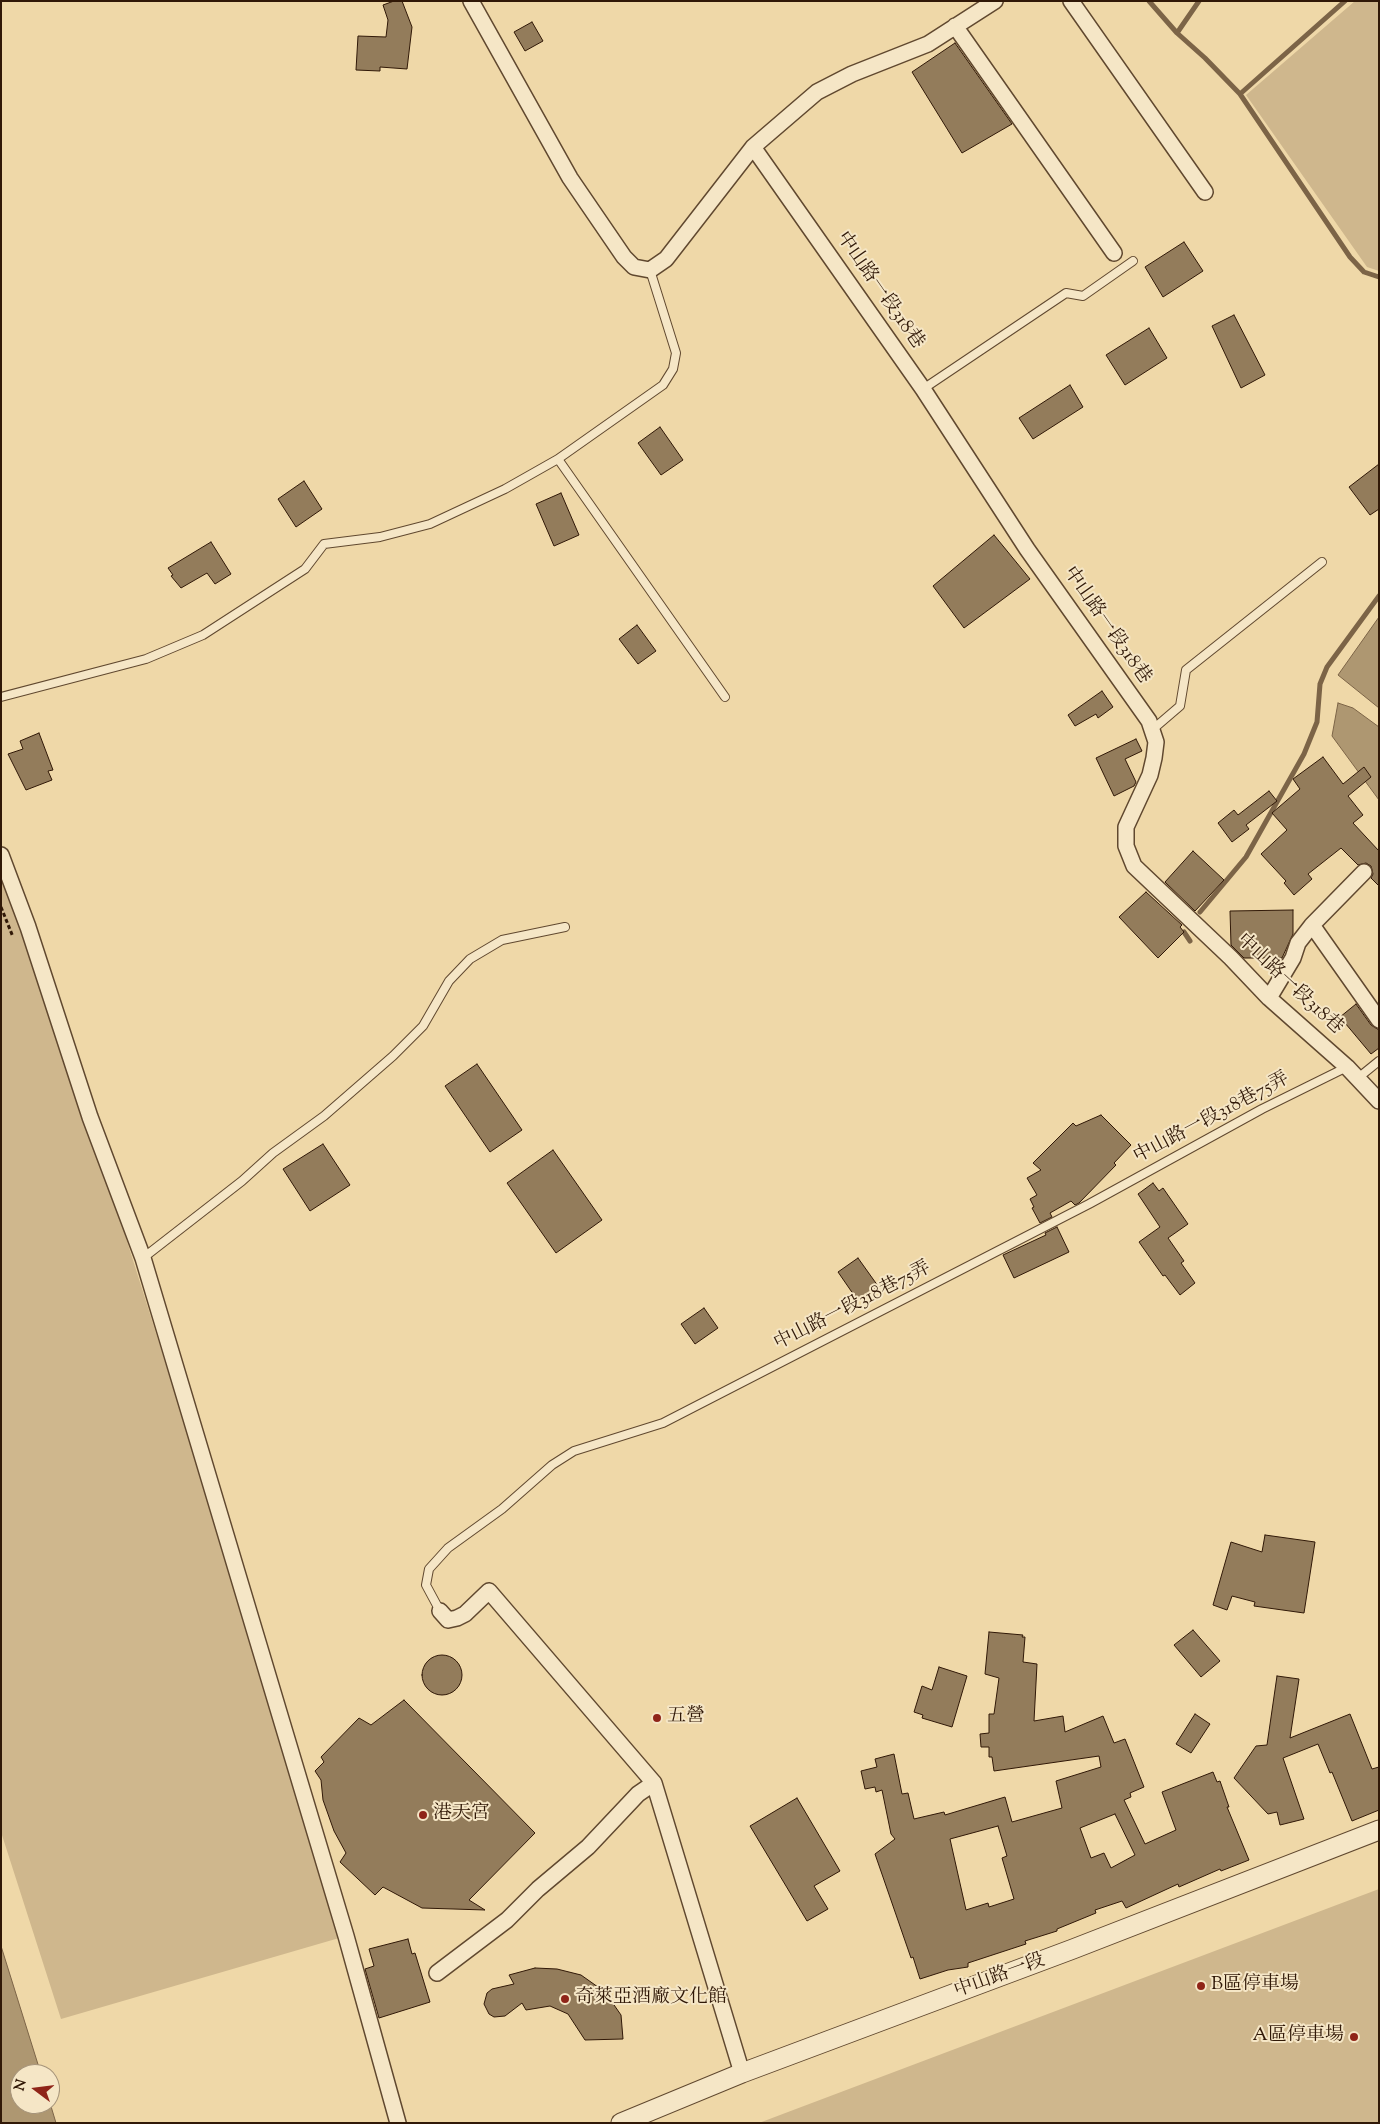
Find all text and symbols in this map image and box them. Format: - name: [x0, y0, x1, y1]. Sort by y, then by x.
- street label: 中山路一段318巷: [830, 228, 928, 354]
- street label: 中山路一段318巷: [1057, 563, 1155, 689]
- street label: 中山路一段318巷: [1231, 930, 1347, 1040]
- street label: 中山路一段318巷75弄: [1130, 1068, 1294, 1170]
- street label: 中山路一段318巷75弄: [771, 1258, 935, 1356]
- place label: 五營: [667, 1707, 705, 1729]
- marker: 五營: [651, 1712, 663, 1724]
- place label: 港天宮: [433, 1804, 490, 1826]
- marker: 港天宮: [417, 1809, 429, 1821]
- street label: 中山路一段: [951, 1950, 1049, 2004]
- place label: B區停車場: [1211, 1975, 1299, 1997]
- marker: B區停車場: [1195, 1980, 1207, 1992]
- place label: 奇萊亞酒廠文化館: [575, 1988, 727, 2010]
- marker: 奇萊亞酒廠文化館: [559, 1993, 571, 2005]
- place label: A區停車場: [1253, 2026, 1344, 2048]
- marker: A區停車場: [1348, 2031, 1360, 2043]
- north arrow: [10, 2064, 60, 2114]
- text: N: [10, 2077, 33, 2093]

